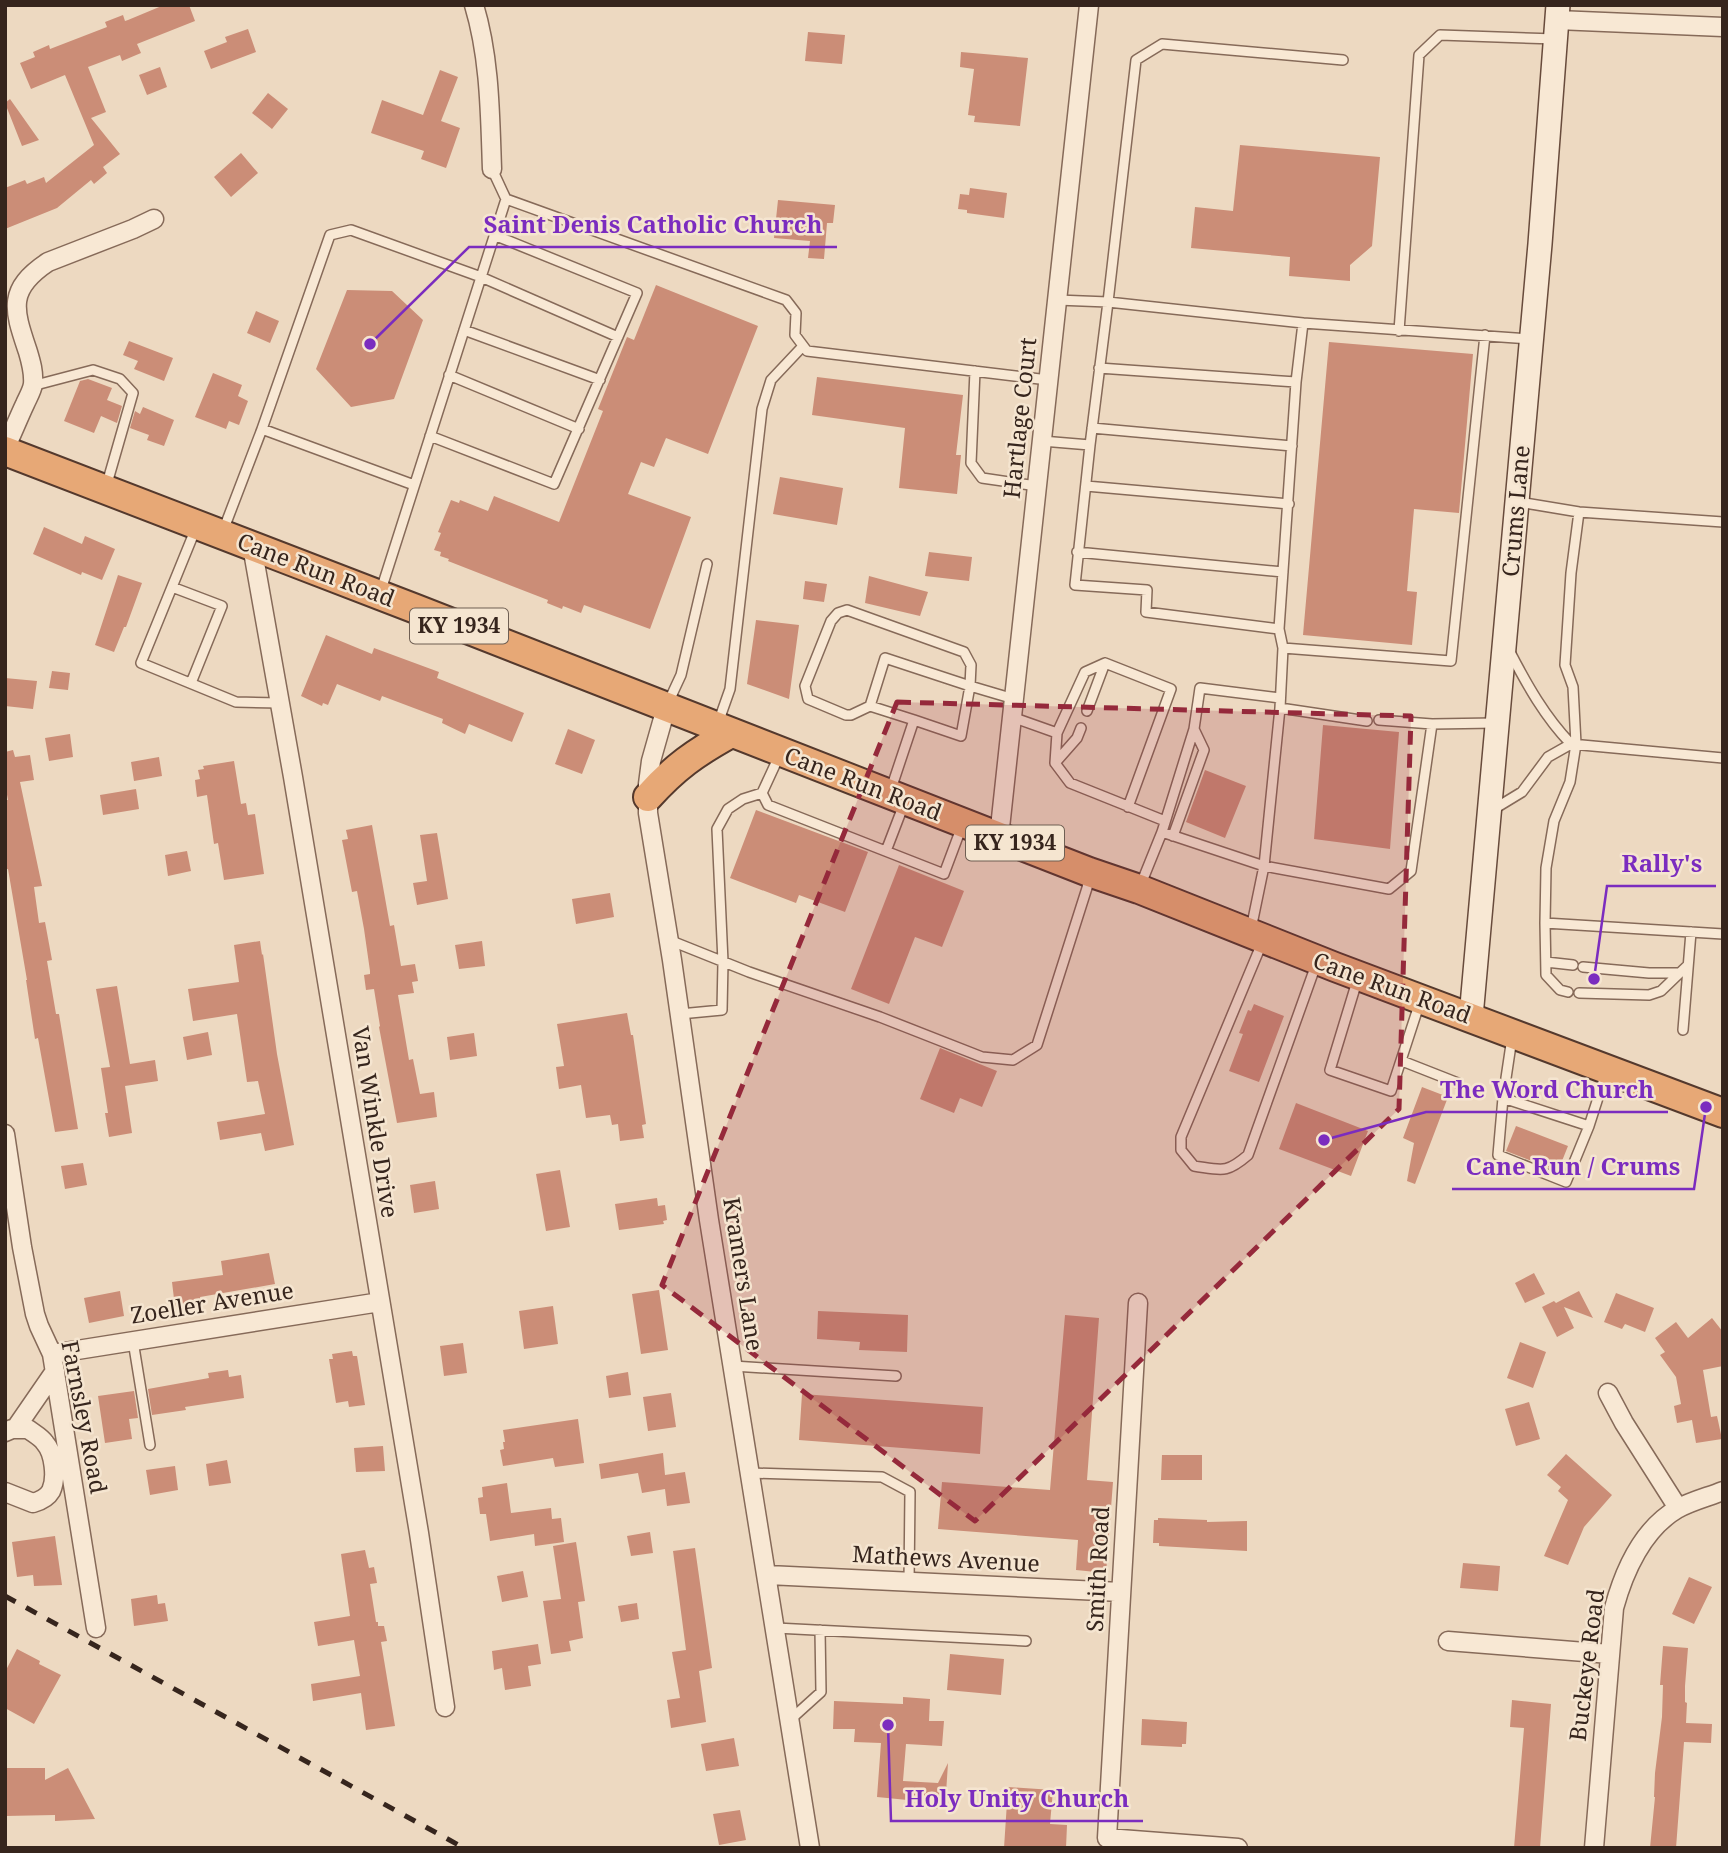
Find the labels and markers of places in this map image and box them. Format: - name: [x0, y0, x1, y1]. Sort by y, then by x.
- callout: Saint Denis Catholic Church: [469, 202, 837, 247]
- callout: Rally's: [1607, 841, 1716, 886]
- callout: The Word Church: [1426, 1067, 1668, 1112]
- callout: Cane Run / Crums: [1452, 1144, 1694, 1189]
- callout: Holy Unity Church: [891, 1776, 1143, 1821]

